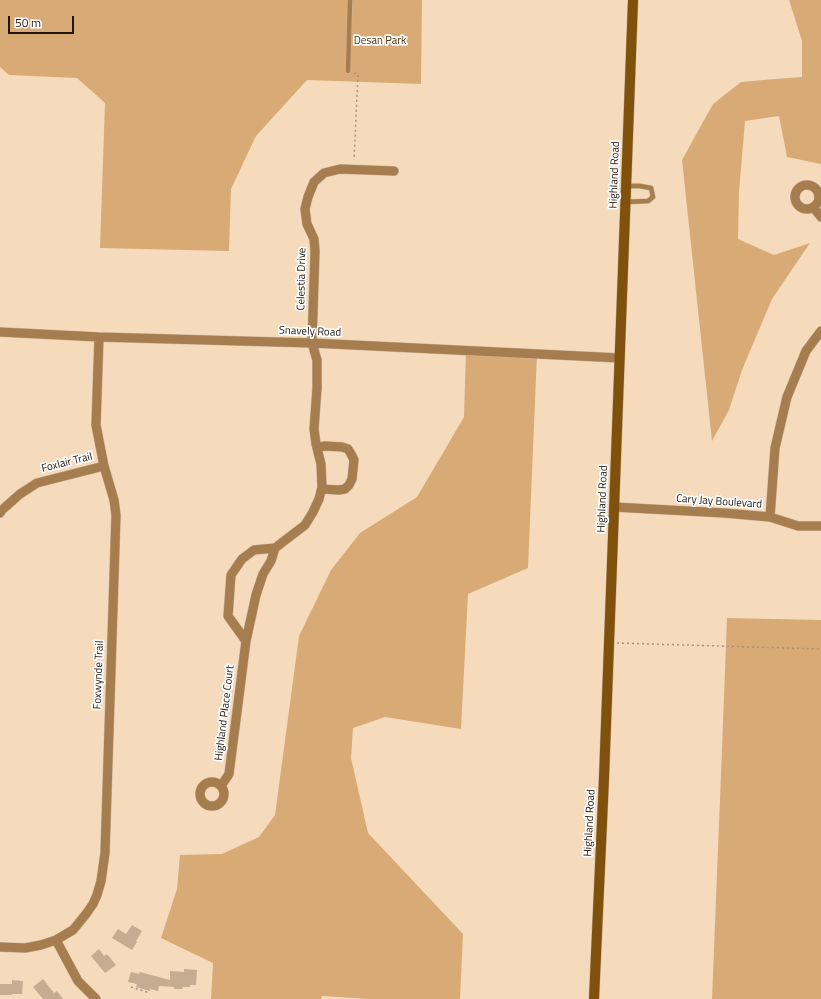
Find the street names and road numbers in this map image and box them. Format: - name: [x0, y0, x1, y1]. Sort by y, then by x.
- street label: Highland Road: [607, 141, 623, 209]
- street label: Celestia Drive: [295, 247, 309, 311]
- street label: Snavely Road: [279, 324, 341, 340]
- street label: Foxlair Trail: [40, 450, 94, 476]
- street label: Highland Road: [595, 465, 611, 533]
- street label: Cary Jay Boulevard: [676, 492, 762, 512]
- street label: Foxwynde Trail: [91, 640, 107, 710]
- street label: Highland Place Court: [213, 665, 237, 761]
- street label: Highland Road: [582, 789, 598, 857]

